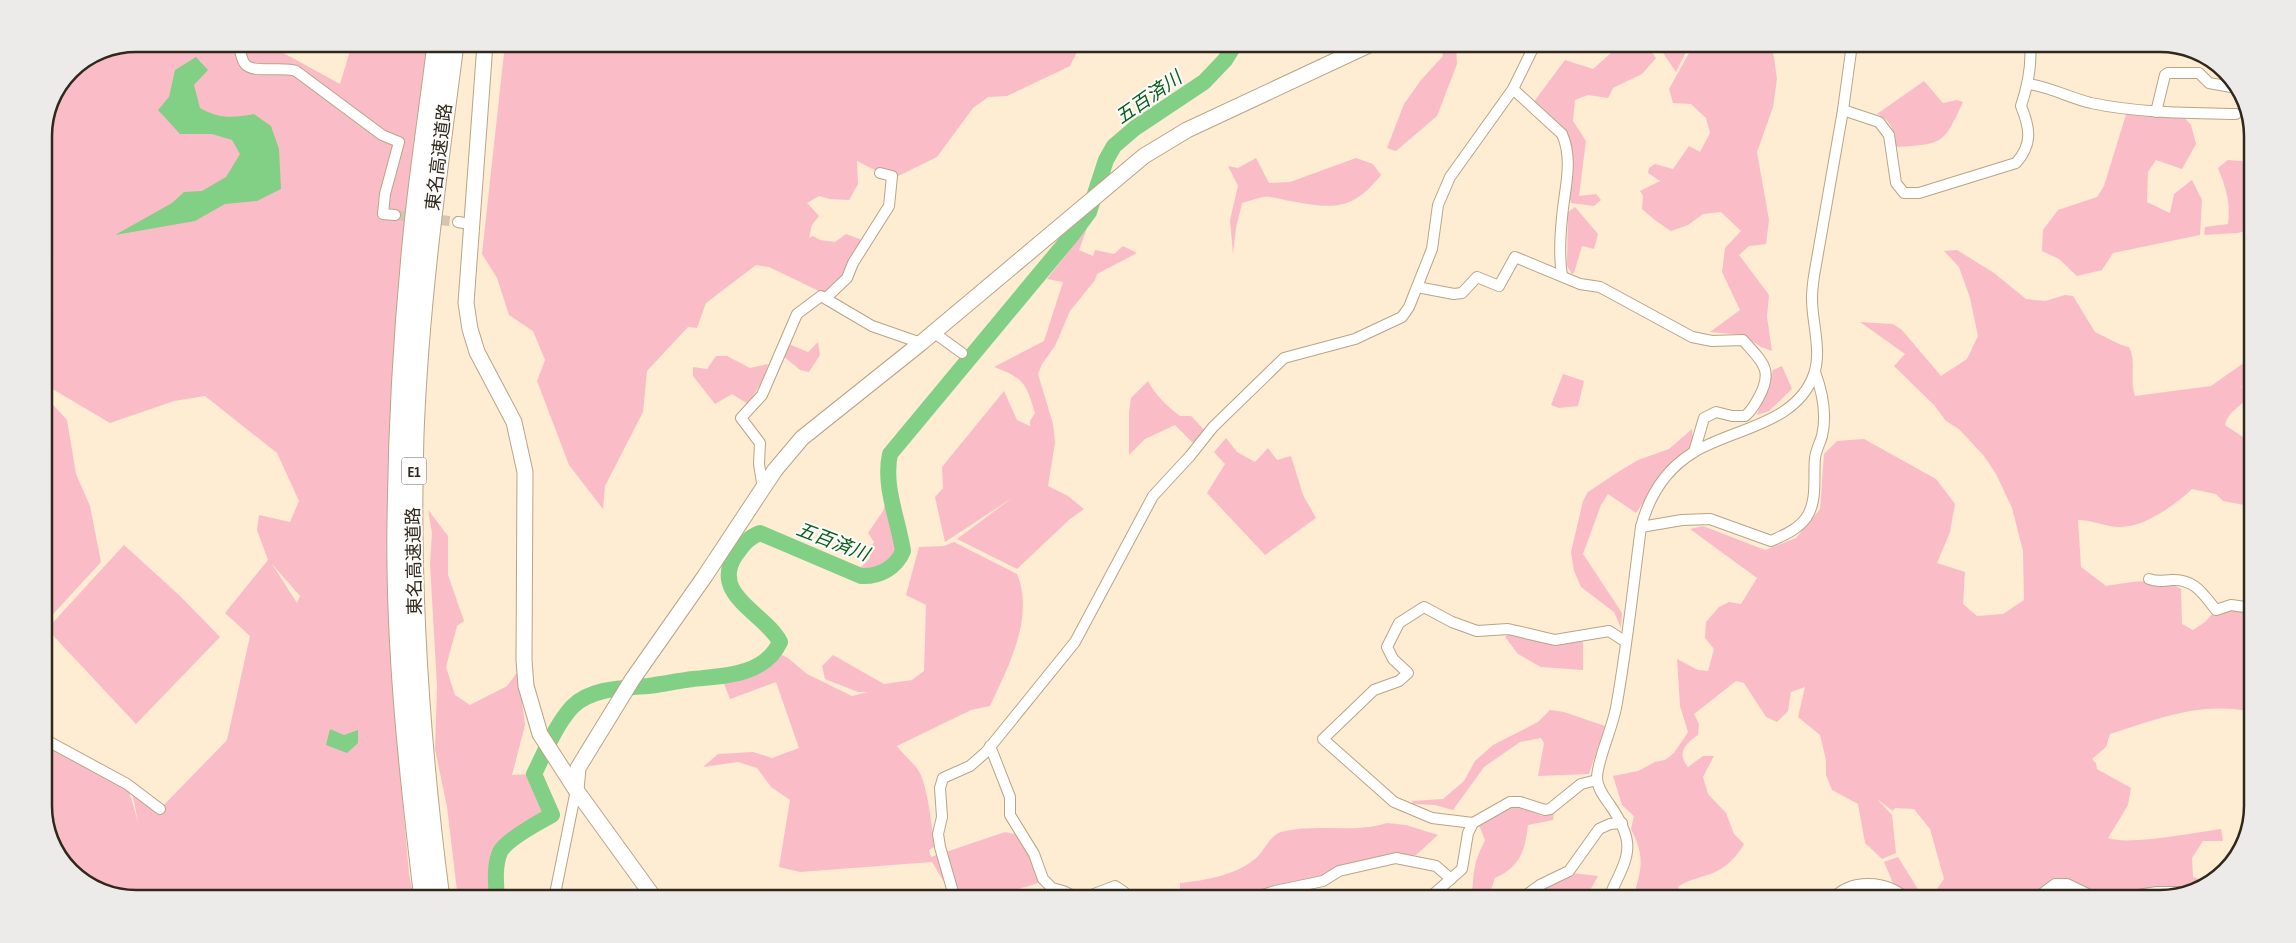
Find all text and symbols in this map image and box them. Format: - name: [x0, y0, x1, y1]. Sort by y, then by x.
- water label: 五百済川: [1111, 66, 1188, 129]
- street label: 東名高速道路: [422, 102, 456, 212]
- road number: E1: [402, 458, 426, 484]
- street label: 東名高速道路: [403, 507, 426, 615]
- water label: 五百済川: [793, 518, 874, 567]

